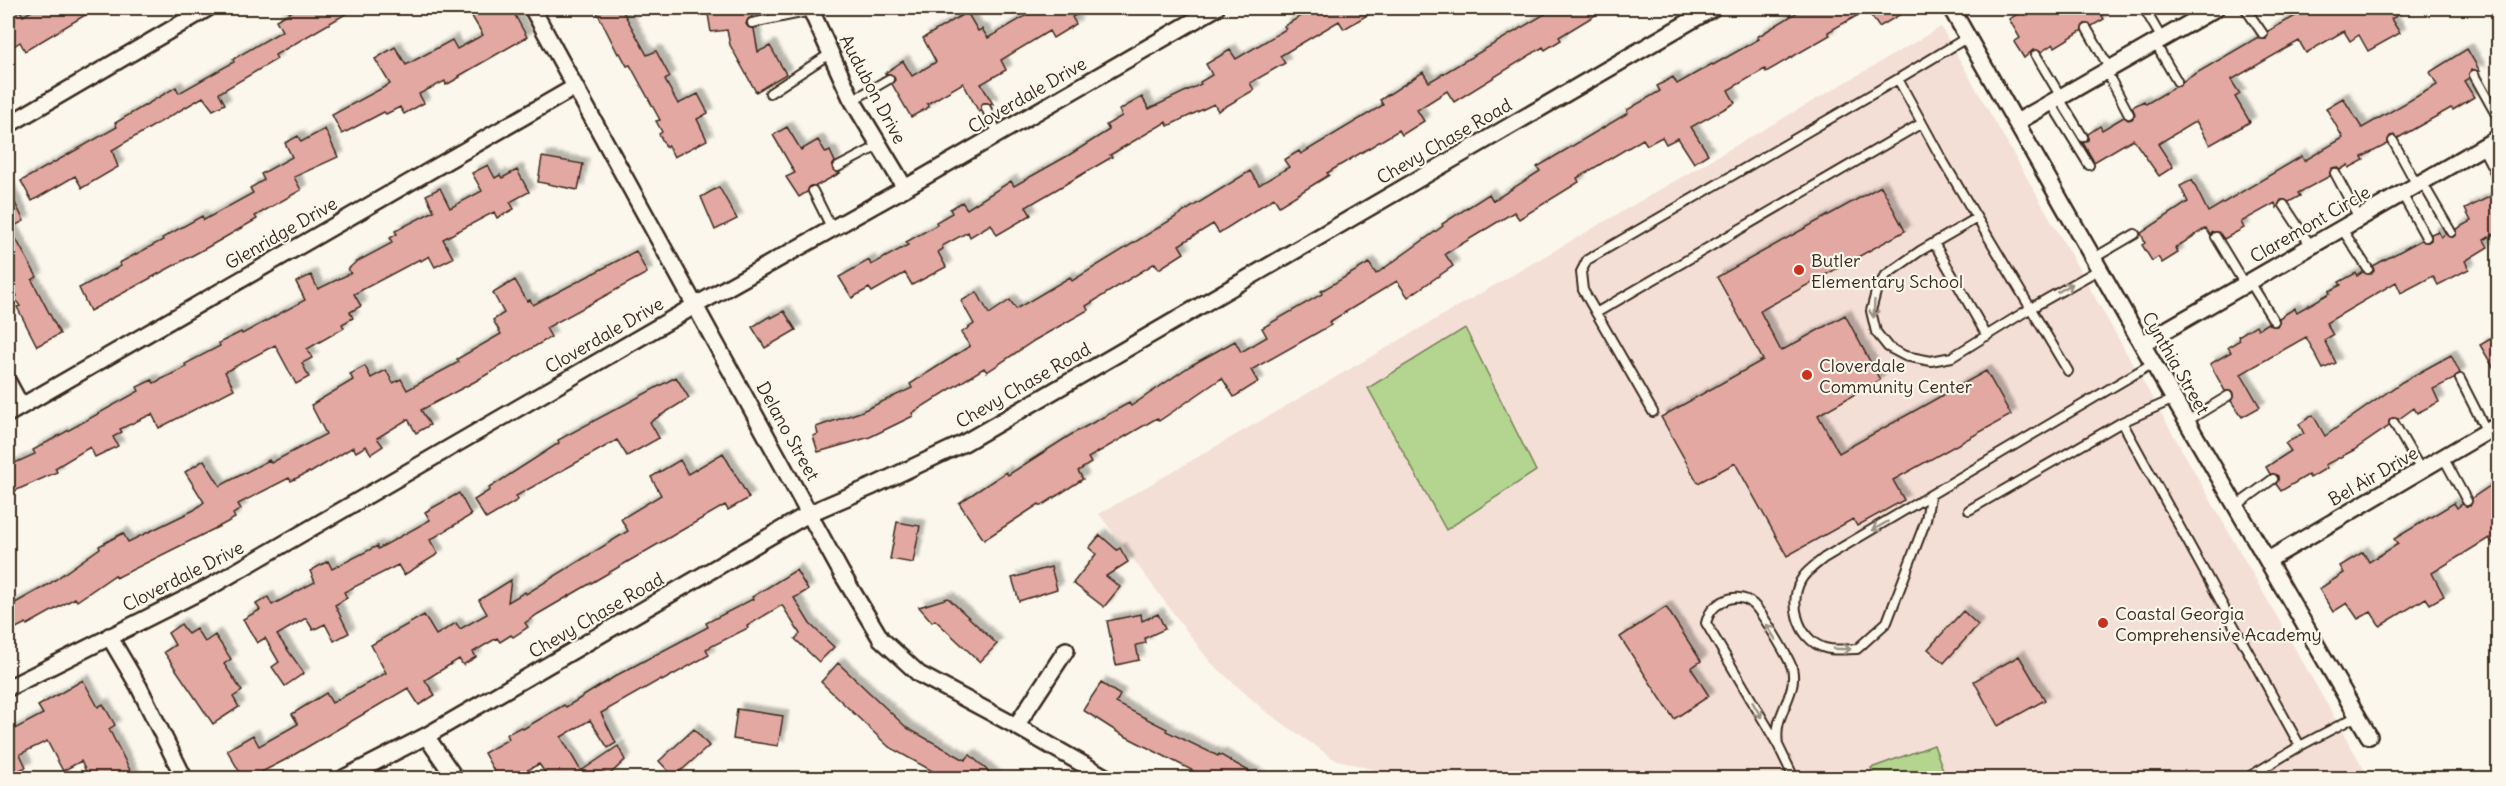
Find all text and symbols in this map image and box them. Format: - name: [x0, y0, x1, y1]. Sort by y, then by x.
- street label: Audubon Drive: [835, 30, 911, 148]
- street label: Cloverdale Drive: [964, 52, 1090, 138]
- street label: Chevy Chase Road: [1372, 93, 1516, 189]
- street label: Claremont Circle: [2246, 180, 2374, 268]
- street label: Glenridge Drive: [221, 192, 341, 274]
- place label: Butler Elementary School: [1811, 249, 1963, 293]
- marker: Butler Elementary School: [1792, 263, 1806, 277]
- one-way arrow: [2056, 282, 2073, 294]
- street label: Cloverdale Drive: [541, 292, 667, 378]
- one-way arrow: [1868, 299, 1879, 319]
- street label: Cynthia Street: [2137, 307, 2215, 419]
- street label: Chevy Chase Road: [951, 337, 1095, 433]
- place label: Cloverdale Community Center: [1819, 354, 1973, 398]
- marker: Cloverdale Community Center: [1800, 368, 1814, 382]
- street label: Delano Street: [751, 377, 825, 485]
- street label: Bel Air Drive: [2324, 441, 2422, 511]
- one-way arrow: [1871, 521, 1889, 532]
- street label: Cloverdale Drive: [119, 536, 247, 616]
- street label: Chevy Chase Road: [524, 567, 668, 663]
- place label: Coastal Georgia Comprehensive Academy: [2115, 602, 2322, 646]
- marker: Coastal Georgia Comprehensive Academy: [2096, 616, 2110, 630]
- one-way arrow: [1765, 624, 1777, 641]
- one-way arrow: [1832, 643, 1852, 654]
- one-way arrow: [1751, 701, 1763, 718]

